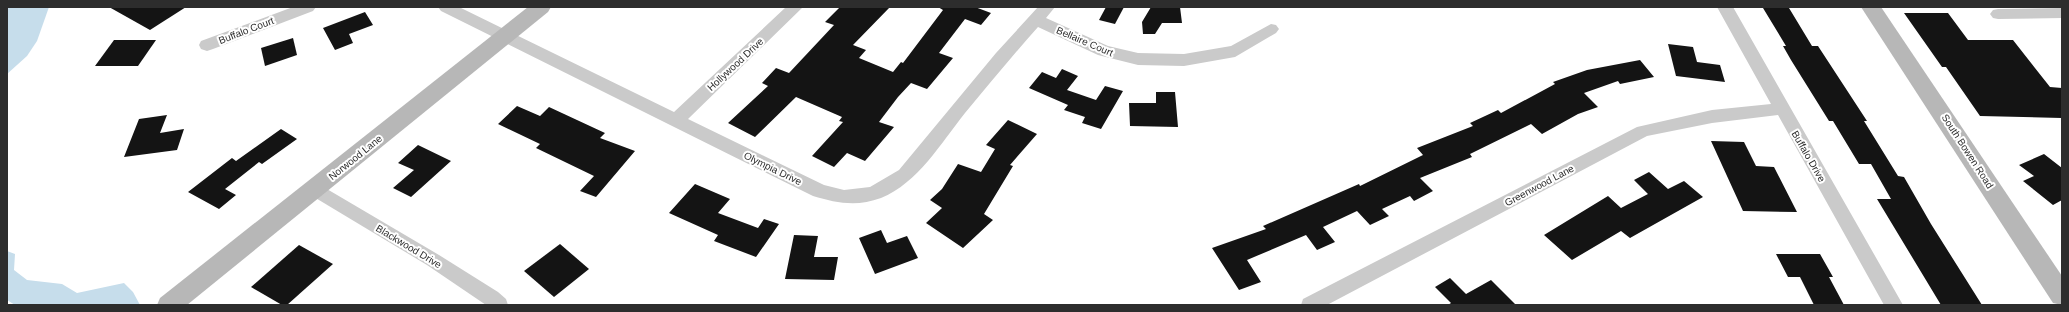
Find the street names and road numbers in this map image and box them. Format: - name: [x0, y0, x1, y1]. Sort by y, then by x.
- street label: Buffalo Court: [217, 15, 276, 46]
- street label: Bellaire Court: [1055, 25, 1115, 58]
- street label: Hollywood Drive: [705, 35, 766, 93]
- street label: South Bowen Road: [1940, 112, 1996, 190]
- street label: Buffalo Drive: [1790, 129, 1828, 184]
- street label: Norwood Lane: [327, 132, 384, 182]
- street label: Olympia Drive: [742, 150, 804, 187]
- street label: Greenwood Lane: [1503, 162, 1576, 208]
- street label: Blackwood Drive: [374, 223, 444, 271]

